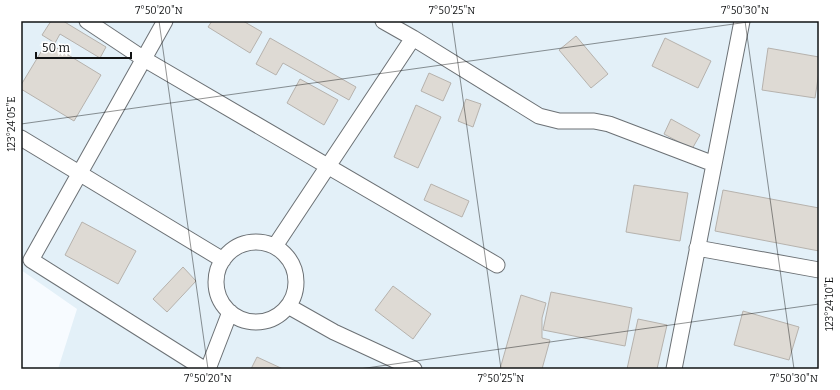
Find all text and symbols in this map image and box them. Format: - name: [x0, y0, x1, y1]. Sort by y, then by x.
- text: 7°50'20"N: [135, 5, 183, 17]
- text: 7°50'25"N: [429, 5, 475, 17]
- text: 7°50'30"N: [721, 5, 769, 17]
- scale bar: [36, 34, 131, 60]
- text: 50 m: [42, 41, 71, 55]
- text: 123°24'05"E: [6, 96, 18, 152]
- text: 123°24'10"E: [824, 277, 836, 331]
- text: 7°50'20"N: [184, 373, 232, 385]
- text: 7°50'25"N: [478, 373, 524, 385]
- text: 7°50'30"N: [770, 373, 818, 385]

